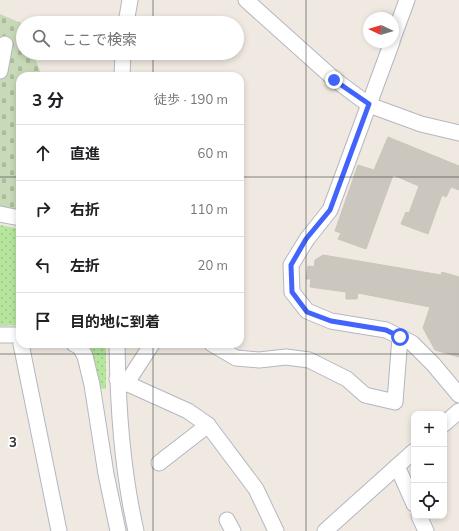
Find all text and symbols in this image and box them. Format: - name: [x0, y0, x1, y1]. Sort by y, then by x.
- north arrow: [363, 12, 399, 48]
- search box: [16, 16, 244, 60]
- icon: search: [30, 27, 52, 49]
- text: ここで検索: [62, 30, 137, 49]
- route end: [325, 71, 343, 89]
- text: 3 分: [32, 89, 64, 110]
- text: 徒歩 · 190 m: [154, 91, 228, 107]
- icon: ahead: [32, 142, 54, 164]
- text: 直進: [70, 144, 100, 163]
- text: 60 m: [198, 145, 228, 161]
- icon: right: [32, 198, 54, 220]
- text: 右折: [70, 200, 100, 219]
- text: 110 m: [190, 201, 228, 217]
- icon: left: [32, 254, 54, 276]
- text: 左折: [70, 256, 100, 275]
- text: 20 m: [198, 257, 228, 273]
- icon: arrive: [32, 310, 54, 332]
- text: 目的地に到着: [70, 312, 160, 331]
- route start: [391, 328, 409, 346]
- map controls: [411, 411, 447, 519]
- button: +: [411, 411, 447, 447]
- text: 3: [9, 434, 17, 450]
- button: −: [411, 447, 447, 483]
- button: locate: [411, 483, 447, 519]

